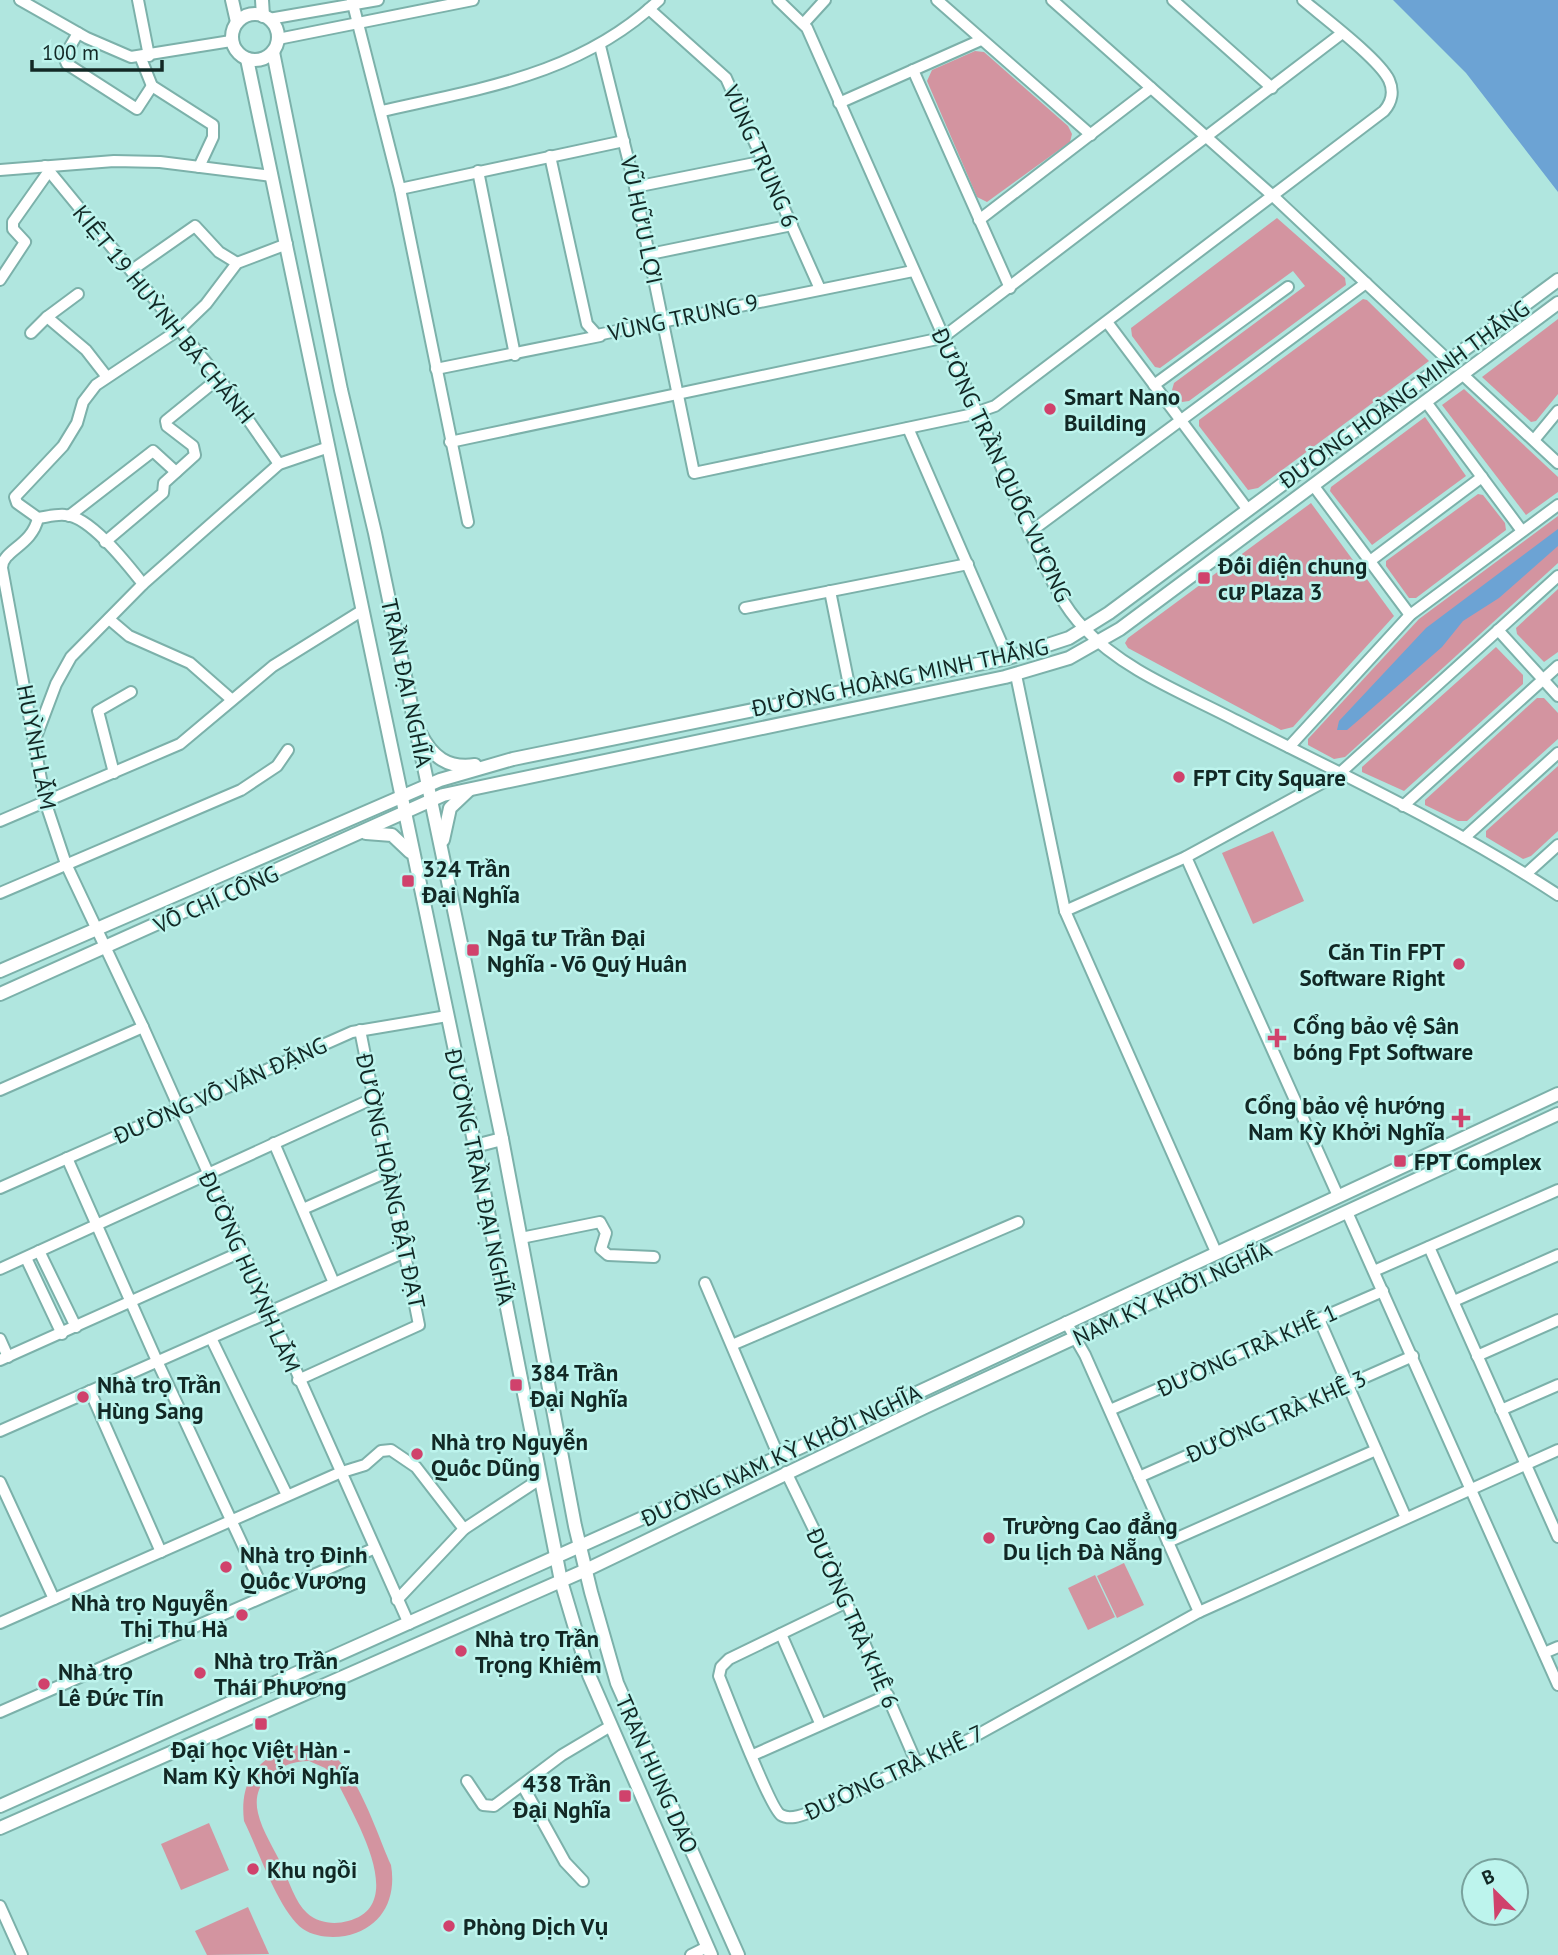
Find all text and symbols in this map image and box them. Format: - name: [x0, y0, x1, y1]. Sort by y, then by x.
- scale bar: [32, 28, 161, 72]
- text: 100 m: [42, 39, 99, 66]
- street label: VÙNG TRUNG 6: [716, 79, 805, 232]
- street label: VŨ HỮU LỢI: [614, 152, 670, 287]
- street label: KIỆT 19 HUỲNH BÁ CHÁNH: [67, 199, 261, 429]
- street label: VÙNG TRUNG 9: [604, 287, 761, 347]
- street label: ĐƯỜNG HOÀNG MINH THẮNG: [1272, 293, 1535, 495]
- street label: ĐƯỜNG TRẦN QUỐC VƯỢNG: [925, 322, 1078, 607]
- place label: Smart Nano Building: [1064, 382, 1180, 437]
- marker: Smart Nano Building: [1042, 401, 1058, 417]
- place label: Đối diện chung cư Plaza 3: [1217, 551, 1367, 606]
- marker: Đối diện chung cư Plaza 3: [1196, 570, 1212, 586]
- street label: TRẦN ĐẠI NGHĨA: [375, 596, 439, 770]
- street label: ĐƯỜNG HOÀNG MINH THẮNG: [748, 631, 1051, 723]
- street label: HUỲNH LẮM: [11, 682, 63, 812]
- place label: FPT City Square: [1193, 763, 1346, 792]
- marker: FPT City Square: [1171, 769, 1187, 785]
- place label: 324 Trần Đại Nghĩa: [421, 854, 520, 909]
- street label: VÕ CHÍ CÔNG: [148, 859, 283, 940]
- marker: 324 Trần Đại Nghĩa: [400, 873, 416, 889]
- place label: Ngã tư Trần Đại Nghĩa - Võ Quý Huân: [487, 923, 687, 978]
- place label: Căn Tin FPT Software Right: [1299, 937, 1445, 992]
- marker: Ngã tư Trần Đại Nghĩa - Võ Quý Huân: [465, 942, 481, 958]
- marker: Căn Tin FPT Software Right: [1451, 956, 1467, 972]
- place label: Cổng bảo vệ Sân bóng Fpt Software: [1293, 1011, 1473, 1066]
- marker: Cổng bảo vệ Sân bóng Fpt Software: [1267, 1028, 1287, 1048]
- street label: ĐƯỜNG VÕ VĂN ĐẶNG: [108, 1030, 331, 1150]
- street label: ĐƯỜNG TRẦN ĐẠI NGHĨA: [438, 1045, 521, 1308]
- street label: ĐƯỜNG HOÀNG BẬT ĐẠT: [350, 1050, 432, 1311]
- place label: Cổng bảo vệ hướng Nam Kỳ Khởi Nghĩa: [1245, 1091, 1445, 1146]
- marker: Cổng bảo vệ hướng Nam Kỳ Khởi Nghĩa: [1451, 1108, 1471, 1128]
- place label: FPT Complex: [1414, 1147, 1542, 1176]
- marker: FPT Complex: [1392, 1153, 1408, 1169]
- street label: ĐƯỜNG HUỲNH LẮM: [192, 1166, 307, 1377]
- street label: NAM KỲ KHỞI NGHĨA: [1068, 1234, 1276, 1352]
- street label: ĐƯỜNG TRÀ KHÊ 1: [1151, 1297, 1342, 1403]
- place label: 384 Trần Đại Nghĩa: [529, 1358, 628, 1413]
- street label: ĐƯỜNG TRÀ KHÊ 3: [1180, 1363, 1371, 1469]
- place label: Nhà trọ Trần Hùng Sang: [97, 1370, 221, 1425]
- marker: 384 Trần Đại Nghĩa: [508, 1377, 524, 1393]
- street label: ĐƯỜNG NAM KỲ KHỞI NGHĨA: [635, 1377, 926, 1533]
- marker: Nhà trọ Trần Hùng Sang: [75, 1389, 91, 1405]
- place label: Nhà trọ Nguyễn Quốc Dũng: [431, 1427, 588, 1482]
- marker: Nhà trọ Nguyễn Quốc Dũng: [409, 1446, 425, 1462]
- place label: Trường Cao đẳng Du lịch Đà Nẵng: [1003, 1511, 1178, 1566]
- street label: ĐƯỜNG TRÀ KHÊ 6: [800, 1522, 906, 1713]
- marker: Trường Cao đẳng Du lịch Đà Nẵng: [981, 1530, 997, 1546]
- place label: Nhà trọ Đinh Quốc Vương: [240, 1540, 368, 1595]
- marker: Nhà trọ Đinh Quốc Vương: [218, 1559, 234, 1575]
- place label: Nhà trọ Nguyễn Thị Thu Hà: [71, 1588, 228, 1643]
- marker: Nhà trọ Nguyễn Thị Thu Hà: [234, 1607, 250, 1623]
- place label: Nhà trọ Trần Trọng Khiêm: [475, 1624, 602, 1679]
- marker: Nhà trọ Trần Trọng Khiêm: [453, 1643, 469, 1659]
- place label: Nhà trọ Trần Thái Phương: [214, 1646, 347, 1701]
- place label: Nhà trọ Lê Đức Tín: [58, 1657, 164, 1712]
- marker: Nhà trọ Trần Thái Phương: [192, 1665, 208, 1681]
- marker: Nhà trọ Lê Đức Tín: [36, 1676, 52, 1692]
- street label: TRAN HUNG DAO: [609, 1690, 705, 1858]
- marker: Đại học Việt Hàn - Nam Kỳ Khởi Nghĩa: [253, 1716, 269, 1732]
- street label: ĐƯỜNG TRÀ KHÊ 7: [799, 1718, 988, 1827]
- place label: Đại học Việt Hàn - Nam Kỳ Khởi Nghĩa: [163, 1735, 359, 1790]
- place label: 438 Trần Đại Nghĩa: [512, 1769, 611, 1824]
- marker: 438 Trần Đại Nghĩa: [617, 1788, 633, 1804]
- place label: Khu ngồi: [267, 1855, 357, 1884]
- north arrow: [1460, 1857, 1530, 1927]
- marker: Khu ngồi: [245, 1861, 261, 1877]
- text: B: [1478, 1863, 1498, 1890]
- place label: Phòng Dịch Vụ: [463, 1912, 609, 1941]
- marker: Phòng Dịch Vụ: [441, 1918, 457, 1934]

